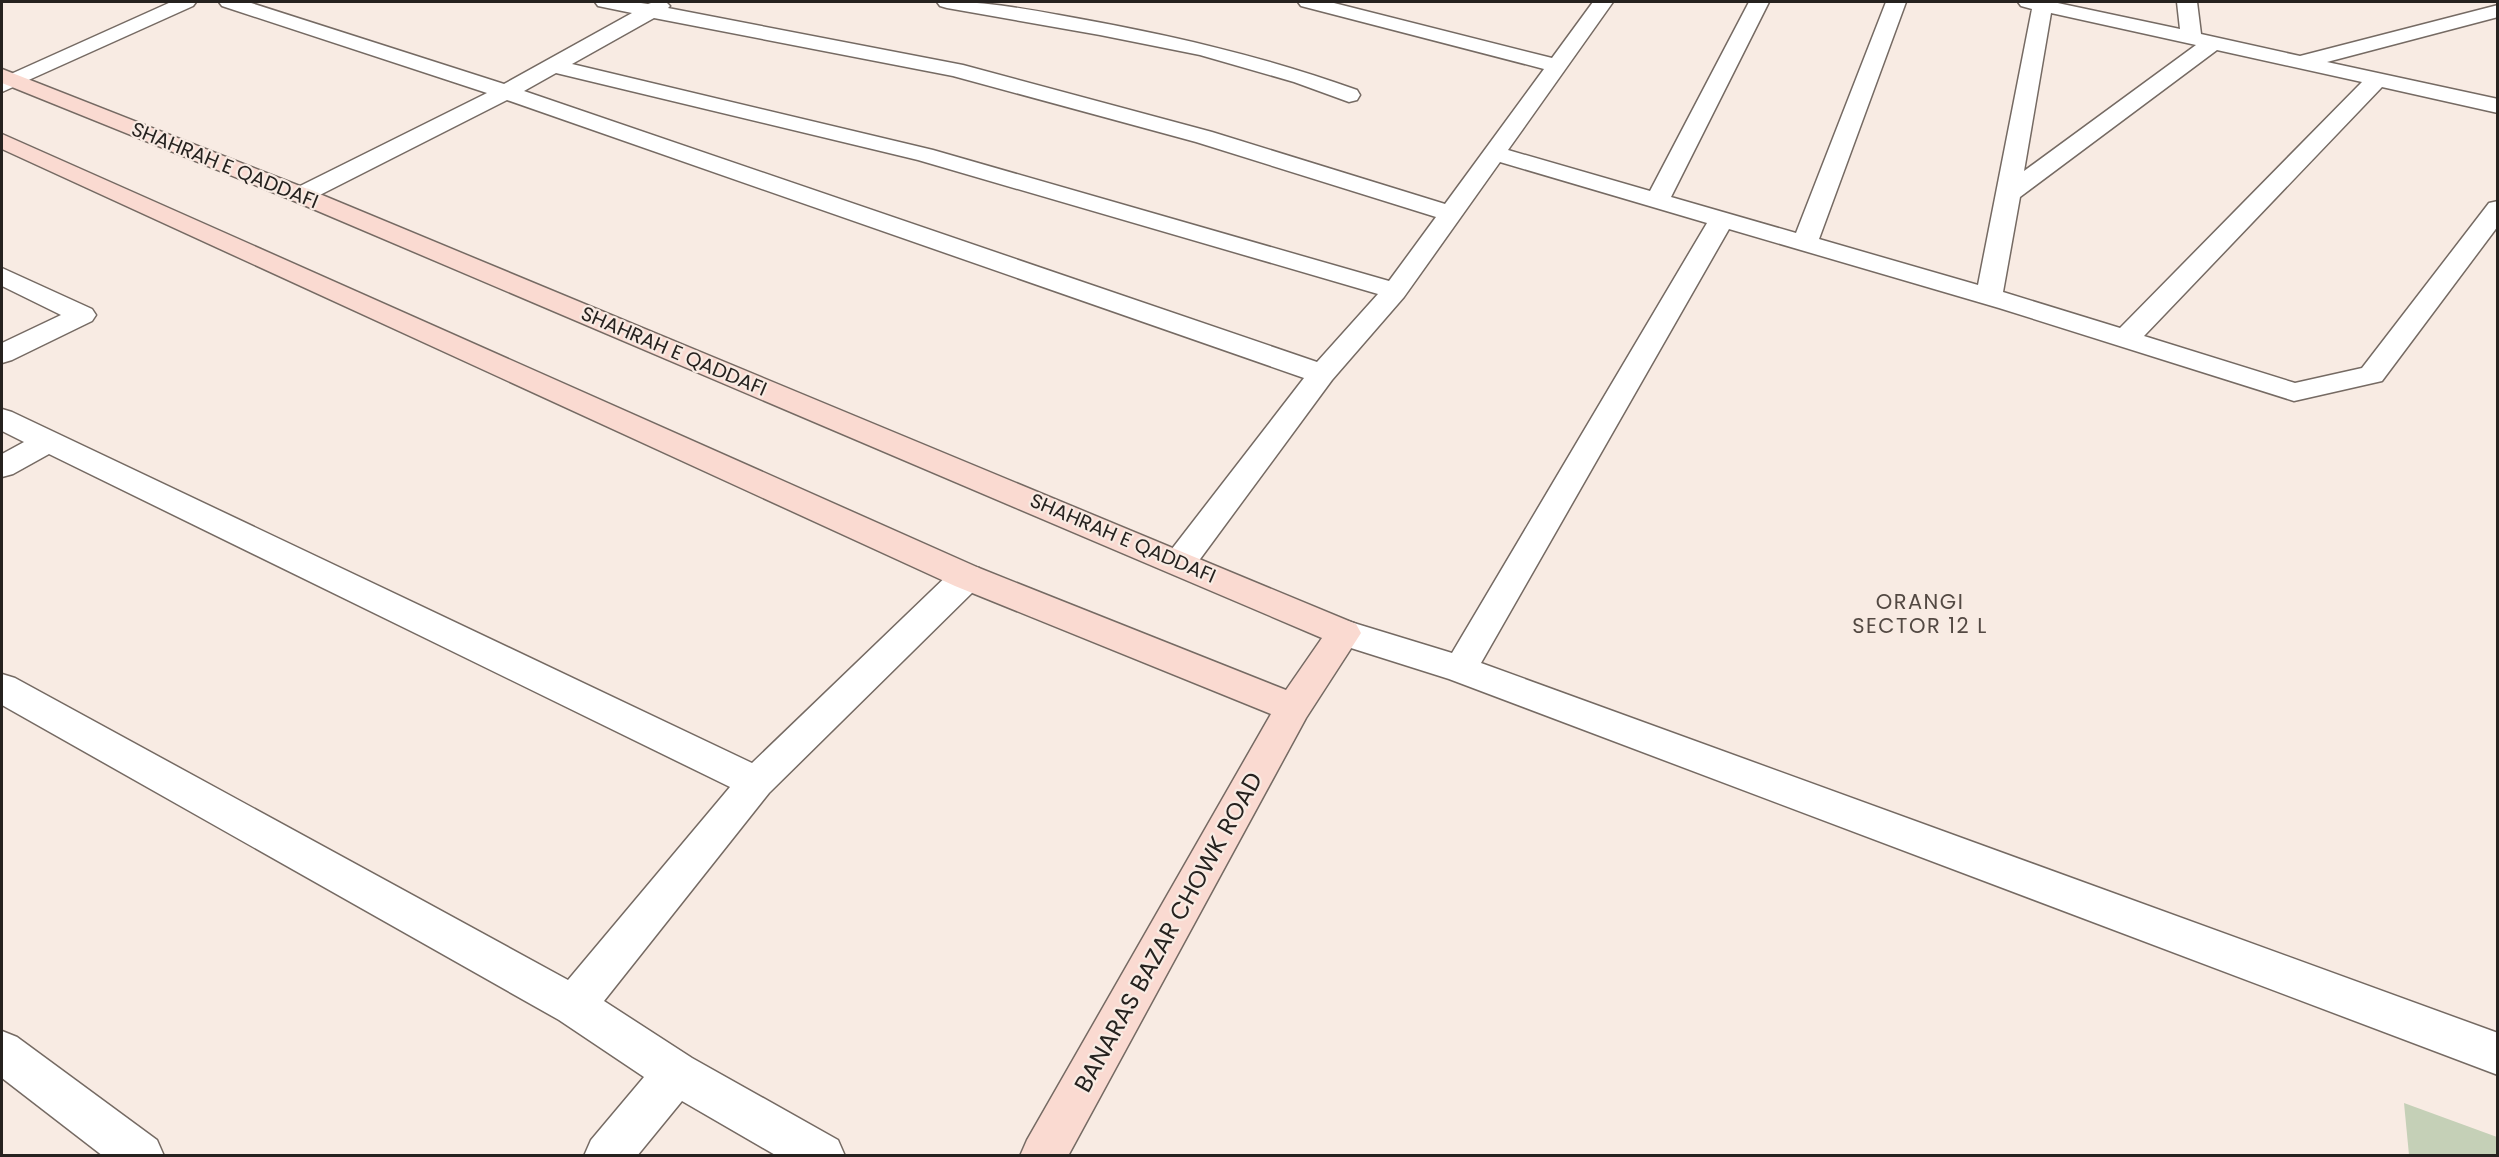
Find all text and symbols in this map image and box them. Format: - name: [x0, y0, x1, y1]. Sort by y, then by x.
- street label: SHAHRAH E QADDAFI: [127, 115, 323, 215]
- street label: SHAHRAH E QADDAFI: [577, 299, 771, 403]
- street label: SHAHRAH E QADDAFI: [1026, 486, 1220, 590]
- district label: ORANGI SECTOR 12 L: [1852, 587, 1988, 640]
- street label: BANARAS BAZAR CHOWK ROAD: [1066, 766, 1270, 1098]

